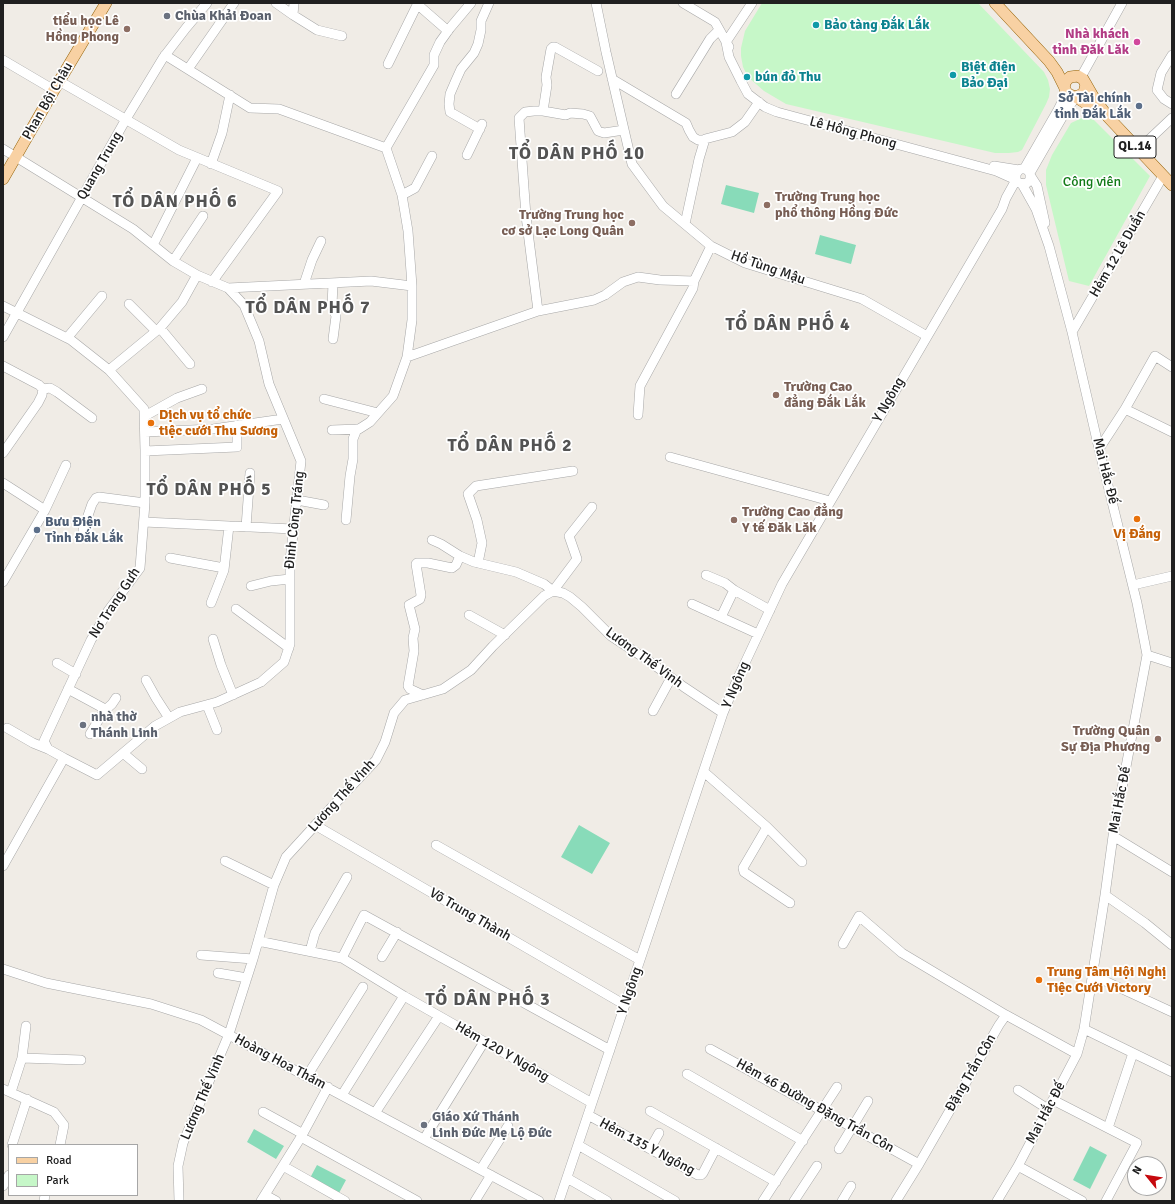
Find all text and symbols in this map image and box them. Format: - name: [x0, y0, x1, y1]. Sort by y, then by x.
- place label: Chùa Khải Đoan: [175, 8, 272, 24]
- marker: Chùa Khải Đoan: [162, 11, 172, 21]
- place label: tiểu học Lê Hồng Phong: [46, 13, 119, 46]
- place label: Bảo tàng Đắk Lắk: [824, 17, 930, 33]
- marker: Bảo tàng Đắk Lắk: [811, 20, 821, 30]
- marker: tiểu học Lê Hồng Phong: [122, 24, 132, 34]
- place label: Nhà khách tỉnh Đăk Lăk: [1052, 26, 1129, 58]
- marker: Nhà khách tỉnh Đăk Lăk: [1132, 37, 1142, 47]
- street label: Phan Bội Châu: [19, 59, 77, 143]
- place label: Biệt điện Bảo Đại: [961, 59, 1016, 92]
- place label: bún đỏ Thu: [755, 69, 821, 85]
- marker: Biệt điện Bảo Đại: [948, 70, 958, 80]
- marker: bún đỏ Thu: [742, 72, 752, 82]
- place label: Sở Tài chính tỉnh Đắk Lắk: [1054, 90, 1131, 122]
- marker: Sở Tài chính tỉnh Đắk Lắk: [1134, 101, 1144, 111]
- street label: Lê Hồng Phong: [807, 113, 899, 153]
- street label: Quang Trung: [74, 129, 126, 203]
- road number: QL.14: [1114, 136, 1156, 158]
- district label: TỔ DÂN PHỐ 10: [509, 143, 645, 165]
- park label: Công viên: [1063, 174, 1121, 190]
- place label: Trường Trung học phổ thông Hồng Đức: [775, 189, 898, 222]
- district label: TỔ DÂN PHỐ 6: [112, 191, 238, 213]
- marker: Trường Trung học phổ thông Hồng Đức: [762, 200, 772, 210]
- place label: Trường Trung học cơ sở Lạc Long Quân: [502, 207, 624, 240]
- street label: Hẻm 12 Lê Duẩn: [1086, 208, 1150, 300]
- marker: Trường Trung học cơ sở Lạc Long Quân: [627, 218, 637, 228]
- street label: Hồ Tùng Mậu: [728, 247, 808, 289]
- district label: TỔ DÂN PHỐ 7: [245, 297, 371, 319]
- district label: TỔ DÂN PHỐ 4: [725, 314, 851, 336]
- street label: Y Ngông: [869, 374, 909, 426]
- place label: Trường Cao đẳng Đắk Lắk: [784, 379, 866, 412]
- marker: Trường Cao đẳng Đắk Lắk: [771, 390, 781, 400]
- place label: Dịch vụ tổ chức tiệc cưới Thu Sương: [159, 407, 278, 440]
- marker: Dịch vụ tổ chức tiệc cưới Thu Sương: [146, 418, 156, 428]
- district label: TỔ DÂN PHỐ 2: [447, 435, 573, 457]
- street label: Mai Hắc Đế: [1089, 436, 1121, 506]
- street label: Đinh Công Tráng: [281, 470, 309, 570]
- district label: TỔ DÂN PHỐ 5: [146, 479, 272, 501]
- place label: Trường Cao đẳng Y tế Đăk Lăk: [742, 504, 843, 536]
- place label: Bưu Điện Tỉnh Đắk Lắk: [45, 514, 123, 546]
- marker: Vị Đắng: [1132, 514, 1142, 524]
- marker: Trường Cao đẳng Y tế Đăk Lăk: [729, 515, 739, 525]
- marker: Bưu Điện Tỉnh Đắk Lắk: [32, 525, 42, 535]
- place label: Vị Đắng: [1113, 526, 1161, 542]
- street label: Nơ Trang Gưh: [86, 564, 144, 642]
- street label: Lương Thế Vinh: [602, 624, 686, 692]
- street label: Y Ngông: [719, 659, 753, 711]
- place label: nhà thờ Thánh Linh: [91, 709, 158, 742]
- marker: nhà thờ Thánh Linh: [78, 720, 88, 730]
- place label: Trường Quân Sự Địa Phương: [1061, 723, 1150, 756]
- marker: Trường Quân Sự Địa Phương: [1153, 734, 1163, 744]
- street label: Lương Thế Vinh: [305, 756, 379, 836]
- street label: Mai Hắc Đế: [1105, 765, 1135, 835]
- street label: Võ Trung Thành: [426, 885, 514, 945]
- place label: Trung Tâm Hội Nghị Tiệc Cưới Victory: [1047, 964, 1166, 996]
- street label: Y Ngông: [614, 965, 646, 1017]
- marker: Trung Tâm Hội Nghị Tiệc Cưới Victory: [1034, 975, 1044, 985]
- district label: TỔ DÂN PHỐ 3: [425, 989, 551, 1011]
- street label: Hẻm 120 Y Ngông: [452, 1018, 552, 1086]
- street label: Hoàng Hoa Thám: [231, 1031, 329, 1093]
- street label: Đặng Trần Côn: [942, 1031, 1000, 1115]
- street label: Lương Thế Vinh: [177, 1051, 229, 1143]
- street label: Hẻm 46 Đường Đặng Trần Côn: [733, 1056, 897, 1156]
- street label: Mai Hắc Đế: [1023, 1079, 1069, 1147]
- place label: Giáo Xứ Thánh Linh Đức Mẹ Lộ Đức: [432, 1109, 552, 1142]
- street label: Hẻm 135 Y Ngông: [596, 1115, 698, 1179]
- marker: Giáo Xứ Thánh Linh Đức Mẹ Lộ Đức: [419, 1120, 429, 1130]
- legend: [8, 1144, 138, 1196]
- text: Road: [46, 1153, 72, 1168]
- north arrow: [1127, 1156, 1167, 1196]
- text: N: [1129, 1164, 1145, 1177]
- text: Park: [46, 1173, 69, 1188]

